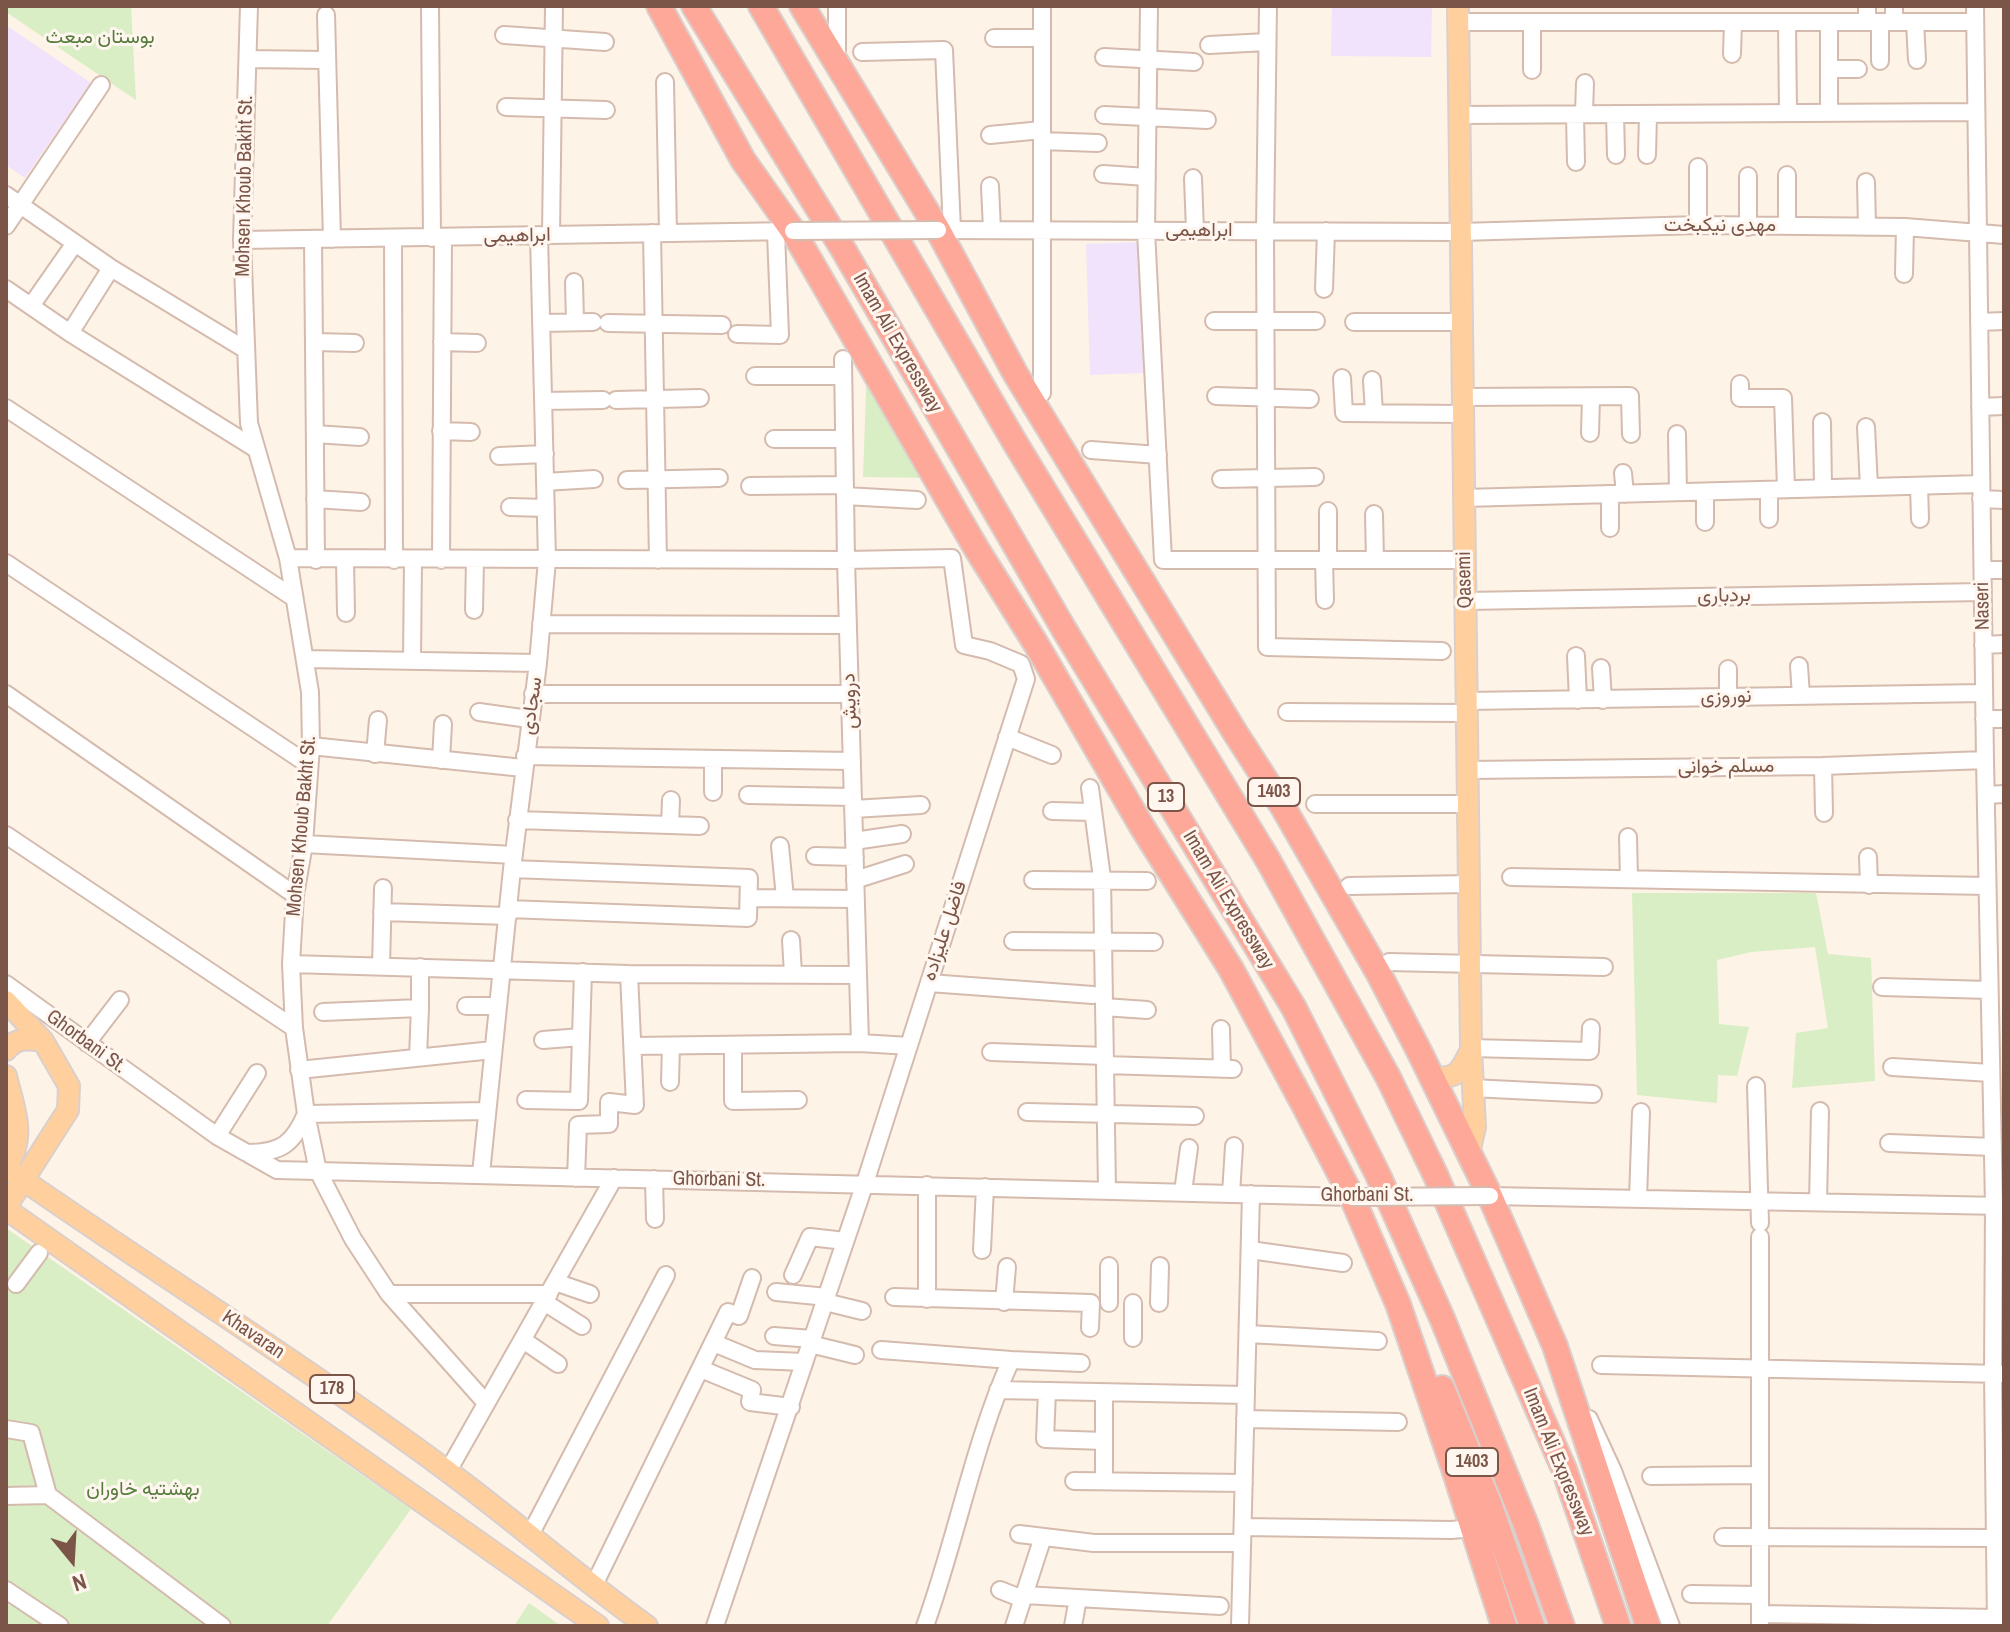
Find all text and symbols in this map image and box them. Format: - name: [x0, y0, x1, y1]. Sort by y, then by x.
- park label: بوستان مبعث: [45, 26, 155, 50]
- street label: Mohsen Khoub Bakht St.: [231, 95, 259, 277]
- street label: مهدی نیکبخت: [1664, 214, 1776, 238]
- street label: ابراهیمی: [1165, 219, 1233, 243]
- street label: ابراهیمی: [483, 223, 551, 249]
- street label: Imam Ali Expressway: [847, 269, 947, 417]
- street label: Qasemi: [1453, 551, 1477, 609]
- street label: Naseri: [1971, 582, 1995, 630]
- street label: بردباری: [1697, 584, 1751, 608]
- street label: درویش: [837, 673, 863, 729]
- street label: سجادی: [516, 675, 548, 737]
- street label: نوروزی: [1700, 685, 1752, 709]
- street label: Mohsen Khoub Bakht St.: [282, 735, 322, 917]
- street label: مسلم خوانی: [1677, 754, 1775, 780]
- road number: 1403: [1248, 778, 1300, 806]
- road number: 13: [1148, 783, 1184, 811]
- street label: Imam Ali Expressway: [1177, 826, 1279, 974]
- street label: فاضل علیزاده: [918, 878, 972, 984]
- street label: Ghorbani St.: [41, 1005, 131, 1079]
- street label: Ghorbani St.: [672, 1167, 766, 1193]
- street label: Ghorbani St.: [1321, 1184, 1413, 1208]
- street label: Khavaran: [217, 1305, 289, 1365]
- road number: 178: [310, 1375, 354, 1403]
- street label: Imam Ali Expressway: [1517, 1384, 1599, 1540]
- road number: 1403: [1446, 1448, 1498, 1476]
- park label: بهشتیه خاوران: [86, 1478, 200, 1502]
- north arrow: [32, 1520, 112, 1600]
- text: N: [69, 1567, 90, 1599]

